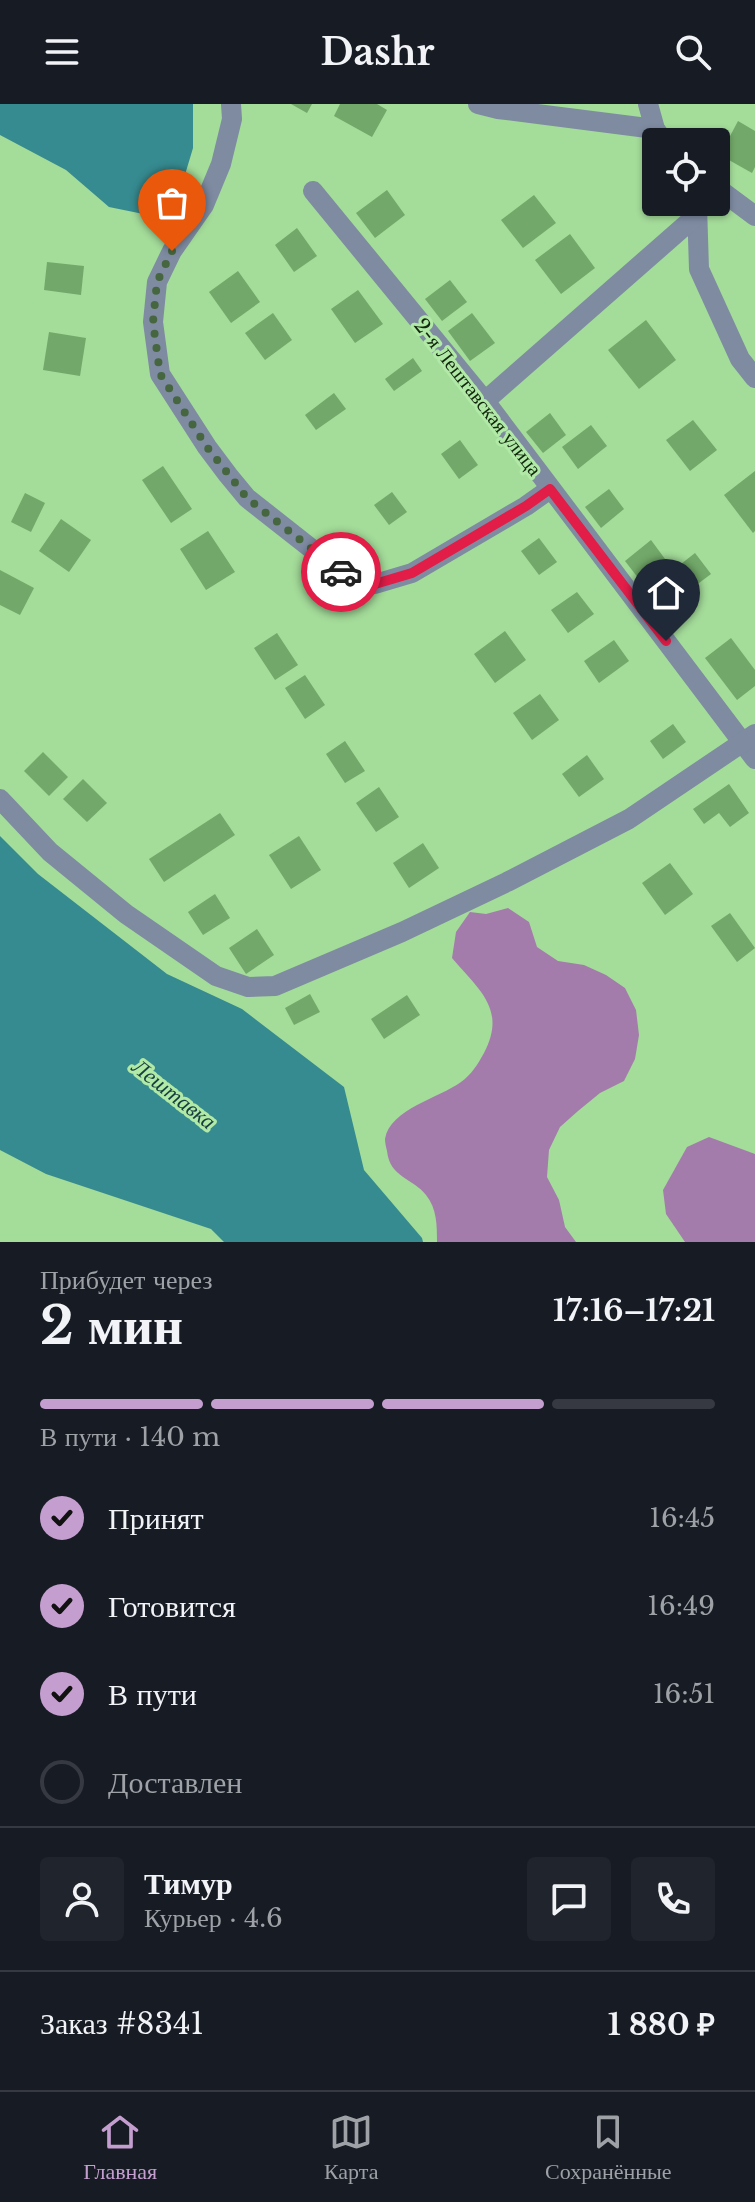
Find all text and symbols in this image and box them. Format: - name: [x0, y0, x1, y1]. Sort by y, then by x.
- icon: menu: [40, 30, 84, 74]
- text: Dashr: [321, 30, 434, 75]
- icon: search: [671, 30, 715, 74]
- map controls: [642, 128, 730, 216]
- button: locate: [642, 128, 730, 216]
- pin: [138, 169, 206, 251]
- icon: bag: [150, 181, 194, 225]
- street label: 2-я Лештавская улица: [409, 314, 547, 480]
- courier: [301, 532, 381, 612]
- icon: car: [319, 550, 363, 594]
- pin: [632, 559, 700, 641]
- icon: home: [644, 571, 688, 615]
- water label: Лештавка: [126, 1052, 221, 1135]
- text: Прибудет через: [40, 1264, 213, 1296]
- text: 17:16–17:21: [553, 1292, 715, 1329]
- text: 2 мин: [40, 1294, 183, 1358]
- text: В пути · 140 m: [40, 1421, 220, 1453]
- icon: check: [40, 1496, 84, 1540]
- text: Принят: [108, 1500, 204, 1537]
- text: 16:45: [649, 1502, 715, 1534]
- icon: check: [40, 1584, 84, 1628]
- text: Готовится: [108, 1588, 236, 1625]
- text: 16:49: [647, 1590, 715, 1622]
- icon: check: [40, 1672, 84, 1716]
- text: В пути: [108, 1676, 197, 1713]
- text: 16:51: [653, 1678, 715, 1710]
- text: Доставлен: [108, 1764, 242, 1801]
- button: person: [40, 1857, 124, 1941]
- button: chat: [527, 1857, 611, 1941]
- button: phone: [631, 1857, 715, 1941]
- text: Тимур: [144, 1865, 233, 1902]
- text: Курьер · 4.6: [144, 1902, 283, 1934]
- text: Заказ #8341: [40, 2005, 204, 2042]
- text: 1 880 ₽: [608, 2006, 715, 2043]
- tab: Главная: [83, 2110, 157, 2185]
- tab: Карта: [324, 2110, 378, 2185]
- tab: Сохранённые: [545, 2110, 672, 2185]

